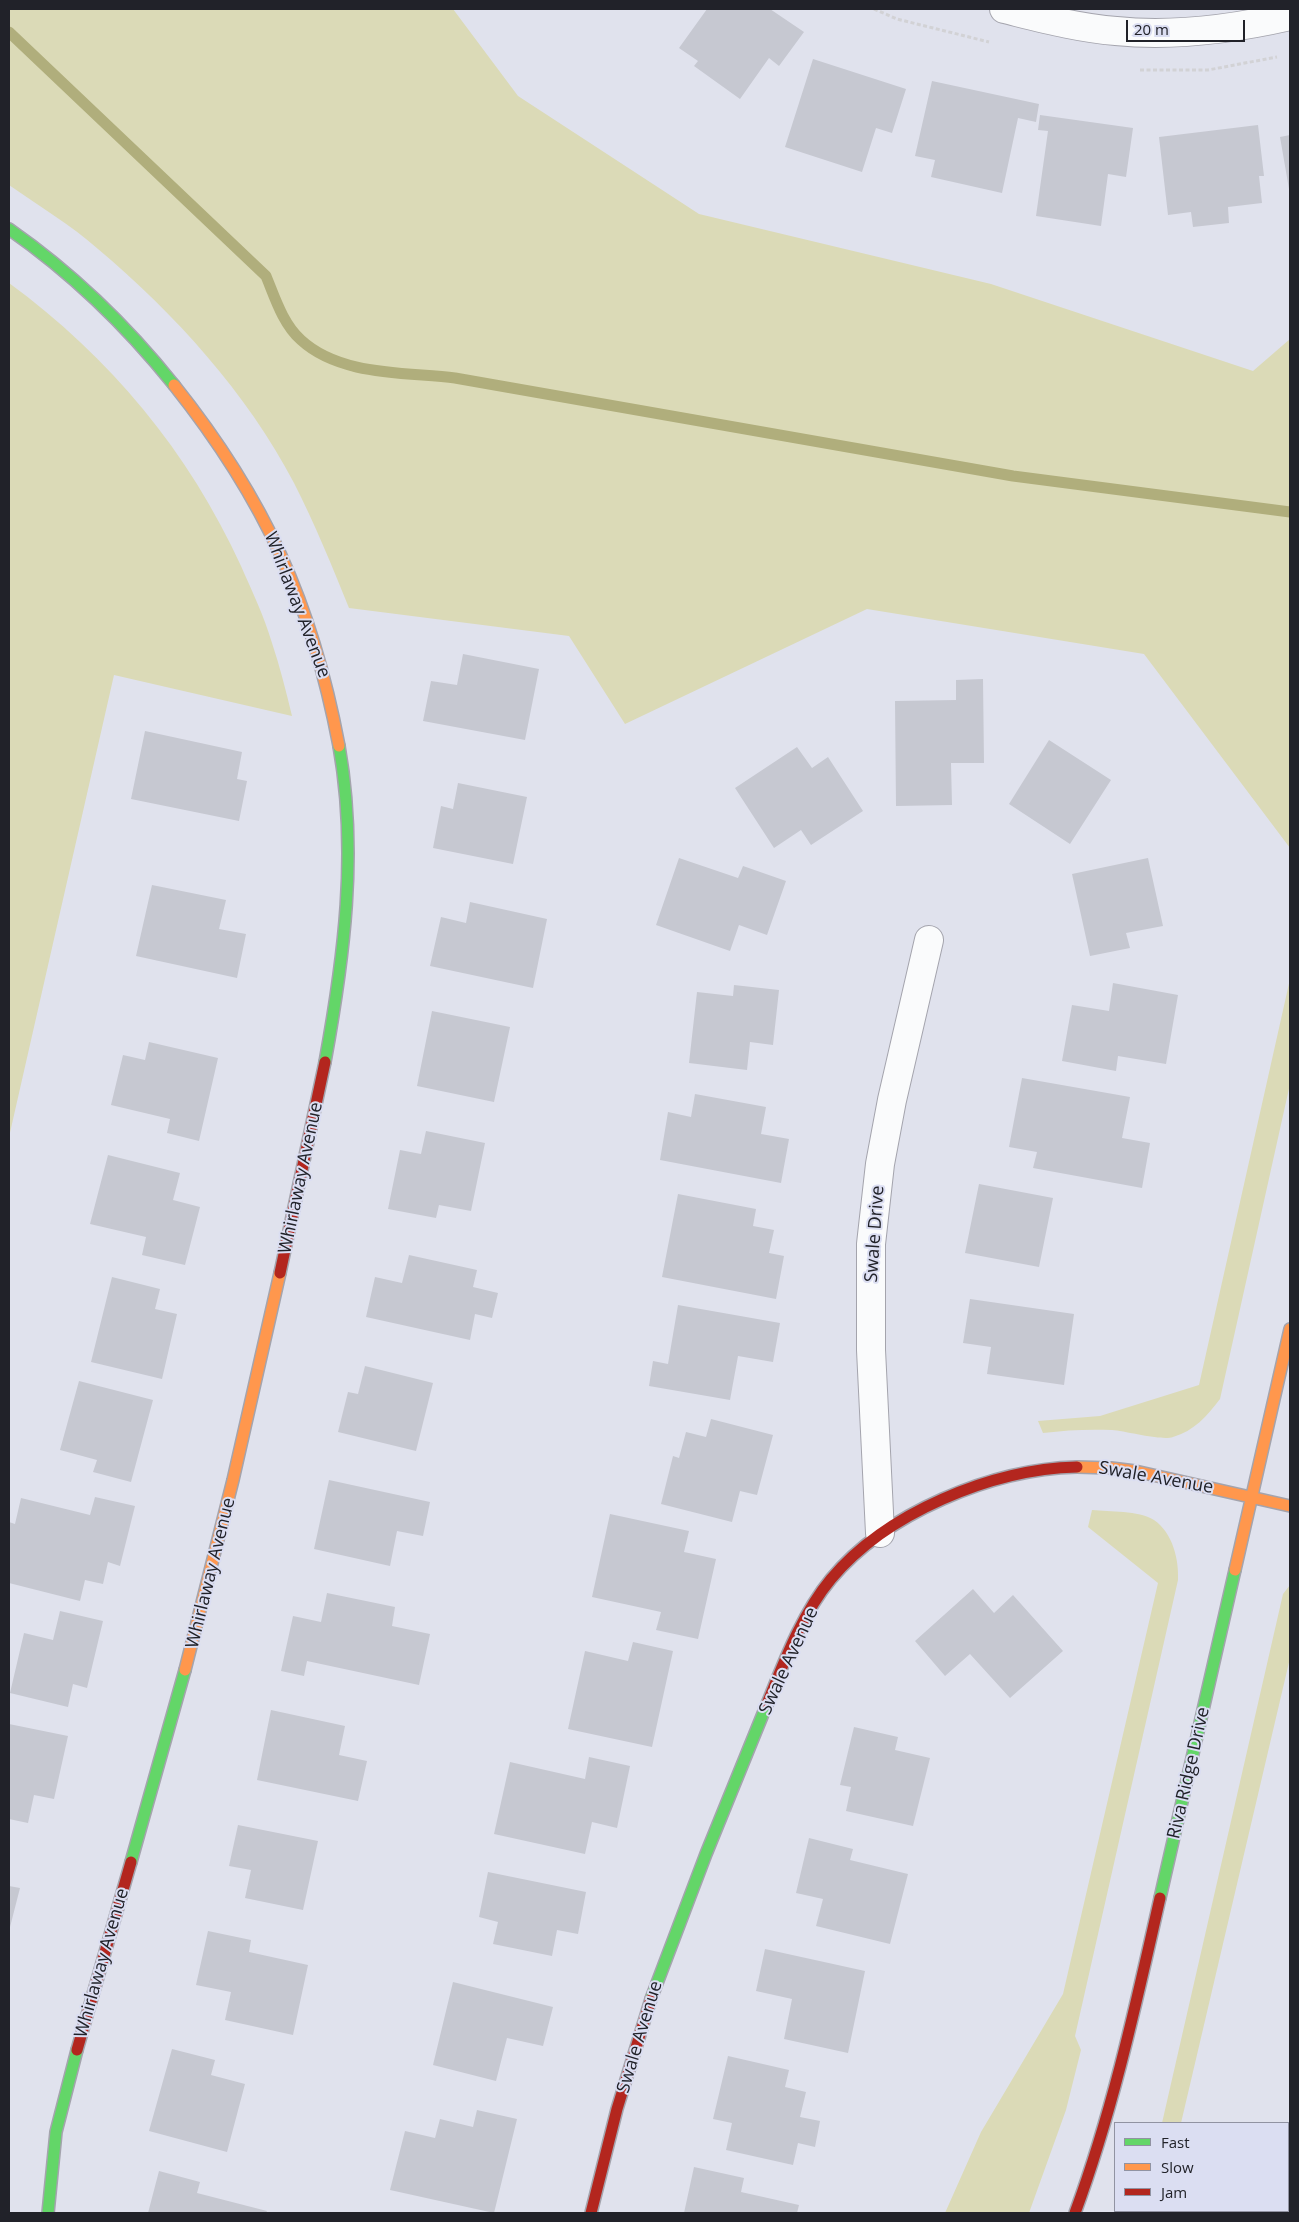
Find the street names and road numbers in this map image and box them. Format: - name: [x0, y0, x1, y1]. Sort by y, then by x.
- street label: Whirlaway Avenue: [259, 529, 335, 681]
- street label: Whirlaway Avenue: [274, 1100, 328, 1256]
- street label: Swale Drive: [861, 1185, 889, 1283]
- street label: Swale Avenue: [1097, 1457, 1215, 1499]
- street label: Whirlaway Avenue: [182, 1495, 240, 1651]
- street label: Swale Avenue: [755, 1604, 823, 1718]
- street label: Riva Ridge Drive: [1163, 1705, 1215, 1841]
- street label: Whirlaway Avenue: [70, 1886, 134, 2040]
- street label: Swale Avenue: [613, 1978, 667, 2096]

